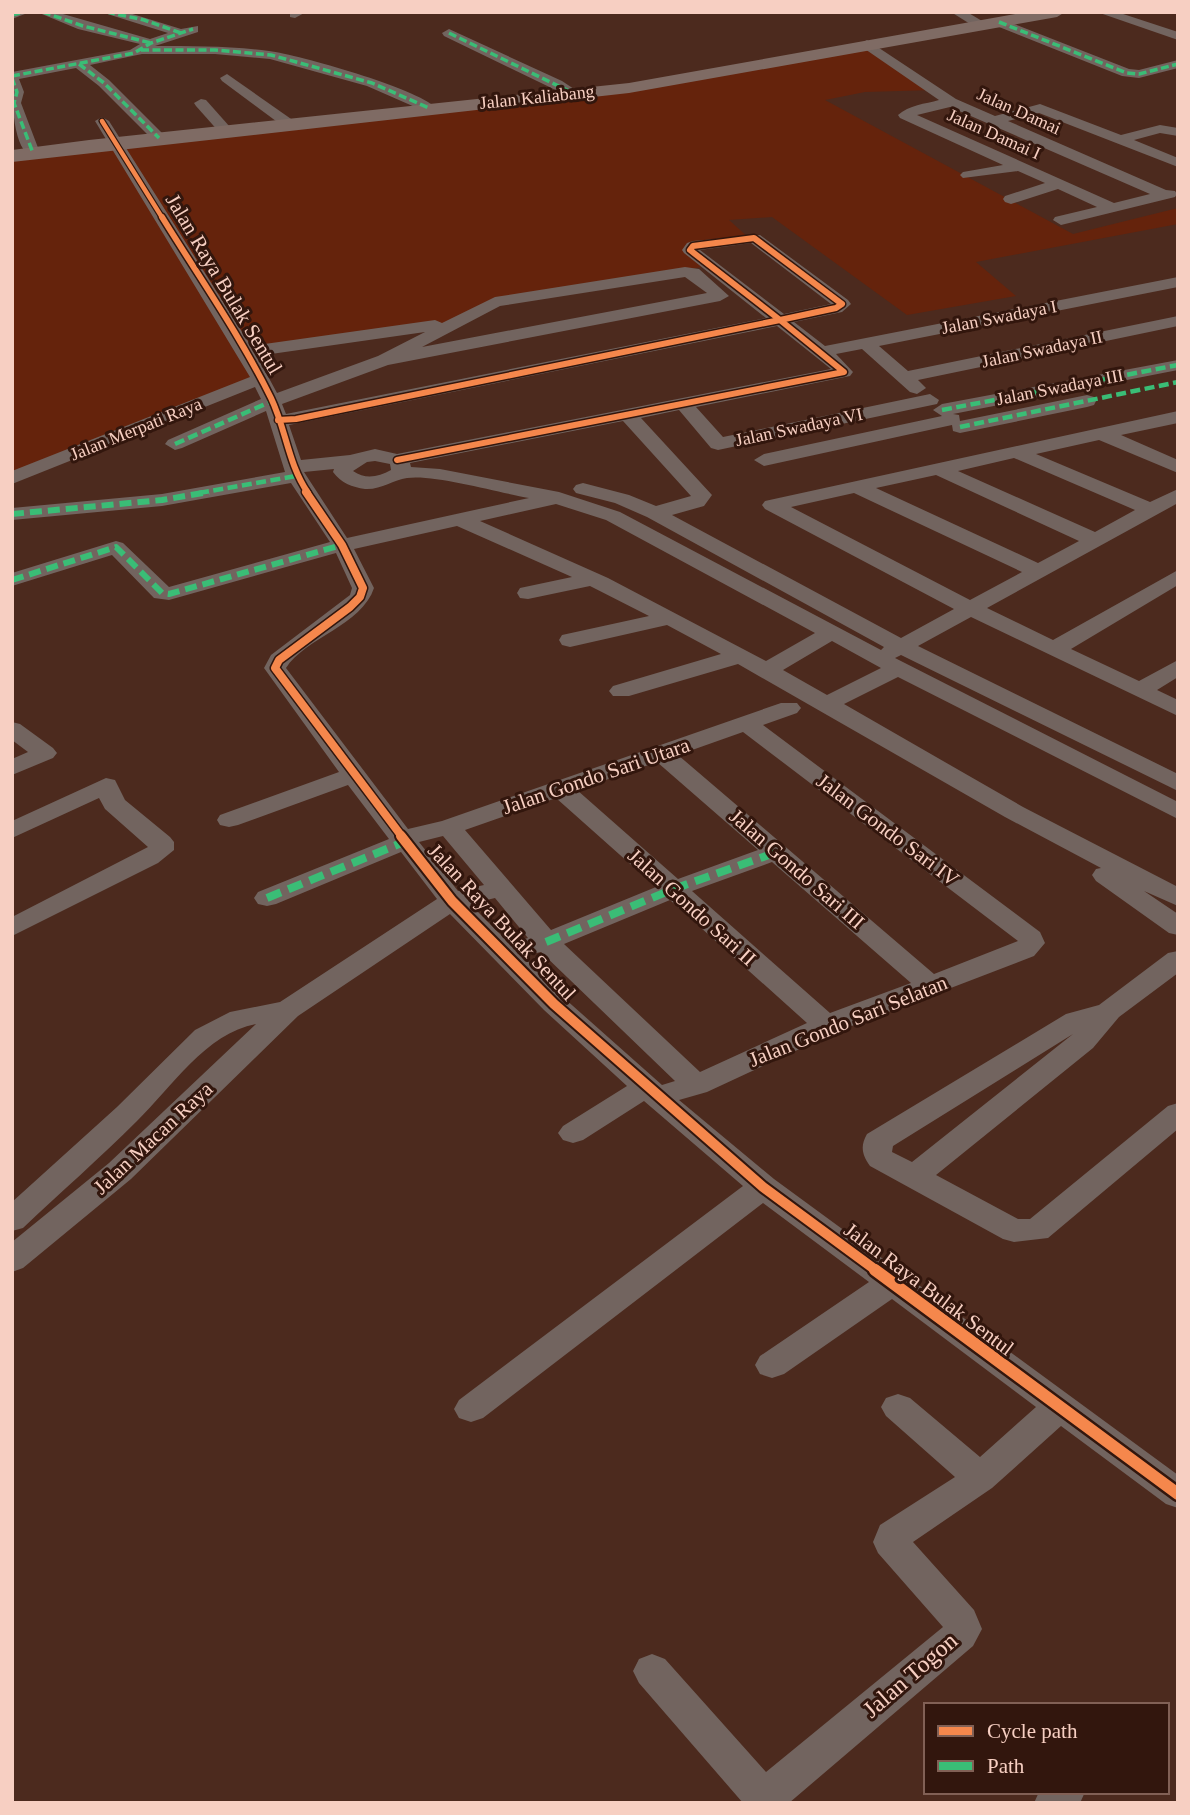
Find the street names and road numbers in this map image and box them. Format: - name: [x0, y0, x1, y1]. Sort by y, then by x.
- street label: Jalan Kaliabang: [479, 81, 595, 113]
- street label: Jalan Damai: [974, 84, 1064, 138]
- street label: Jalan Damai I: [944, 105, 1044, 163]
- street label: Jalan Raya Bulak Sentul: [161, 190, 287, 379]
- street label: Jalan Swadaya I: [940, 296, 1058, 338]
- street label: Jalan Swadaya II: [980, 326, 1104, 372]
- street label: Jalan Swadaya III: [995, 365, 1125, 409]
- street label: Jalan Merpati Raya: [67, 394, 205, 464]
- street label: Jalan Swadaya VI: [734, 404, 864, 450]
- street label: Jalan Gondo Sari Utara: [499, 732, 693, 819]
- street label: Jalan Gondo Sari IV: [812, 769, 964, 891]
- street label: Jalan Gondo Sari III: [725, 804, 869, 934]
- street label: Jalan Raya Bulak Sentul: [423, 839, 581, 1006]
- street label: Jalan Gondo Sari II: [623, 843, 761, 971]
- street label: Jalan Gondo Sari Selatan: [745, 970, 951, 1072]
- street label: Jalan Macan Raya: [89, 1076, 218, 1199]
- street label: Jalan Raya Bulak Sentul: [840, 1217, 1019, 1361]
- street label: Jalan Togon: [858, 1627, 962, 1723]

